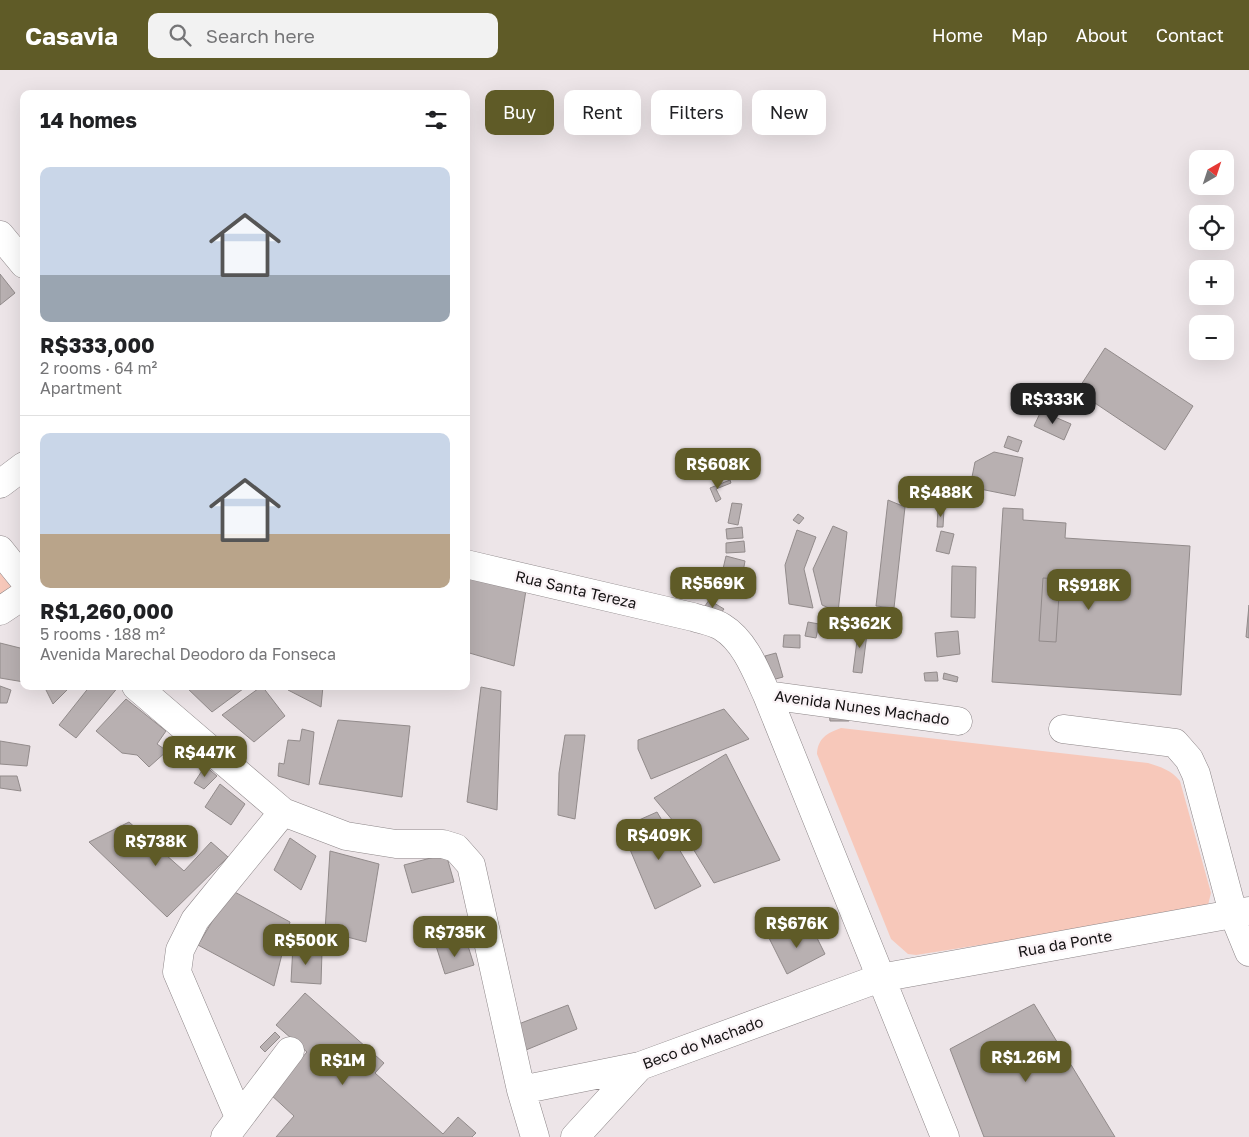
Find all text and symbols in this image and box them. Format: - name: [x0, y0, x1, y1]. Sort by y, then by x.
- search box: [148, 13, 498, 58]
- text: Casavia: [25, 21, 118, 50]
- icon: search: [166, 21, 194, 49]
- text: Search here: [206, 24, 315, 47]
- text: Home: [932, 24, 983, 46]
- text: Map: [1011, 24, 1048, 46]
- text: About: [1076, 24, 1128, 46]
- text: Contact: [1156, 24, 1224, 46]
- chip: Buy: [485, 90, 554, 135]
- chip: Rent: [564, 90, 641, 135]
- chip: Filters: [651, 90, 742, 135]
- chip: New: [752, 90, 826, 135]
- icon: filters: [422, 106, 450, 134]
- text: 14 homes: [40, 107, 137, 133]
- north arrow: [1189, 150, 1234, 195]
- map controls: [1189, 150, 1234, 360]
- icon: home: [200, 200, 290, 290]
- button: locate: [1189, 205, 1234, 250]
- button: +: [1189, 260, 1234, 305]
- button: −: [1189, 315, 1234, 360]
- text: R$333,000: [40, 332, 155, 358]
- text: 2 rooms · 64 m²: [40, 358, 157, 378]
- text: Apartment: [40, 378, 122, 398]
- pin: R$333K: [1012, 382, 1094, 425]
- text: R$333K: [1022, 389, 1084, 409]
- pin: R$608K: [677, 448, 759, 490]
- text: R$608K: [686, 454, 750, 474]
- icon: home: [200, 465, 290, 555]
- pin: R$488K: [900, 476, 982, 518]
- text: R$488K: [909, 482, 973, 502]
- street label: Rua Santa Tereza: [514, 566, 639, 612]
- pin: R$569K: [672, 566, 754, 609]
- pin: R$918K: [1048, 568, 1130, 611]
- text: R$569K: [681, 573, 745, 593]
- text: R$918K: [1058, 575, 1120, 595]
- text: R$1,260,000: [40, 598, 174, 624]
- pin: R$362K: [819, 606, 901, 649]
- text: R$362K: [828, 613, 892, 633]
- text: 5 rooms · 188 m²: [40, 624, 165, 644]
- text: Avenida Marechal Deodoro da Fonseca: [40, 644, 336, 664]
- street label: Avenida Nunes Machado: [774, 686, 951, 728]
- pin: R$447K: [164, 736, 246, 778]
- text: R$447K: [174, 742, 236, 762]
- pin: R$409K: [618, 818, 700, 861]
- pin: R$738K: [115, 824, 197, 867]
- text: R$409K: [627, 825, 691, 845]
- text: R$738K: [125, 831, 187, 851]
- pin: R$676K: [756, 906, 838, 949]
- text: R$676K: [766, 913, 828, 933]
- pin: R$735K: [414, 916, 496, 958]
- text: R$735K: [424, 922, 486, 942]
- pin: R$500K: [265, 924, 347, 966]
- street label: Rua da Ponte: [1016, 926, 1114, 960]
- text: R$500K: [274, 930, 338, 950]
- street label: Beco do Machado: [640, 1012, 765, 1072]
- pin: R$1.26M: [980, 1040, 1072, 1083]
- pin: R$1M: [313, 1044, 373, 1086]
- text: R$1.26M: [991, 1047, 1061, 1067]
- text: R$1M: [321, 1050, 365, 1070]

